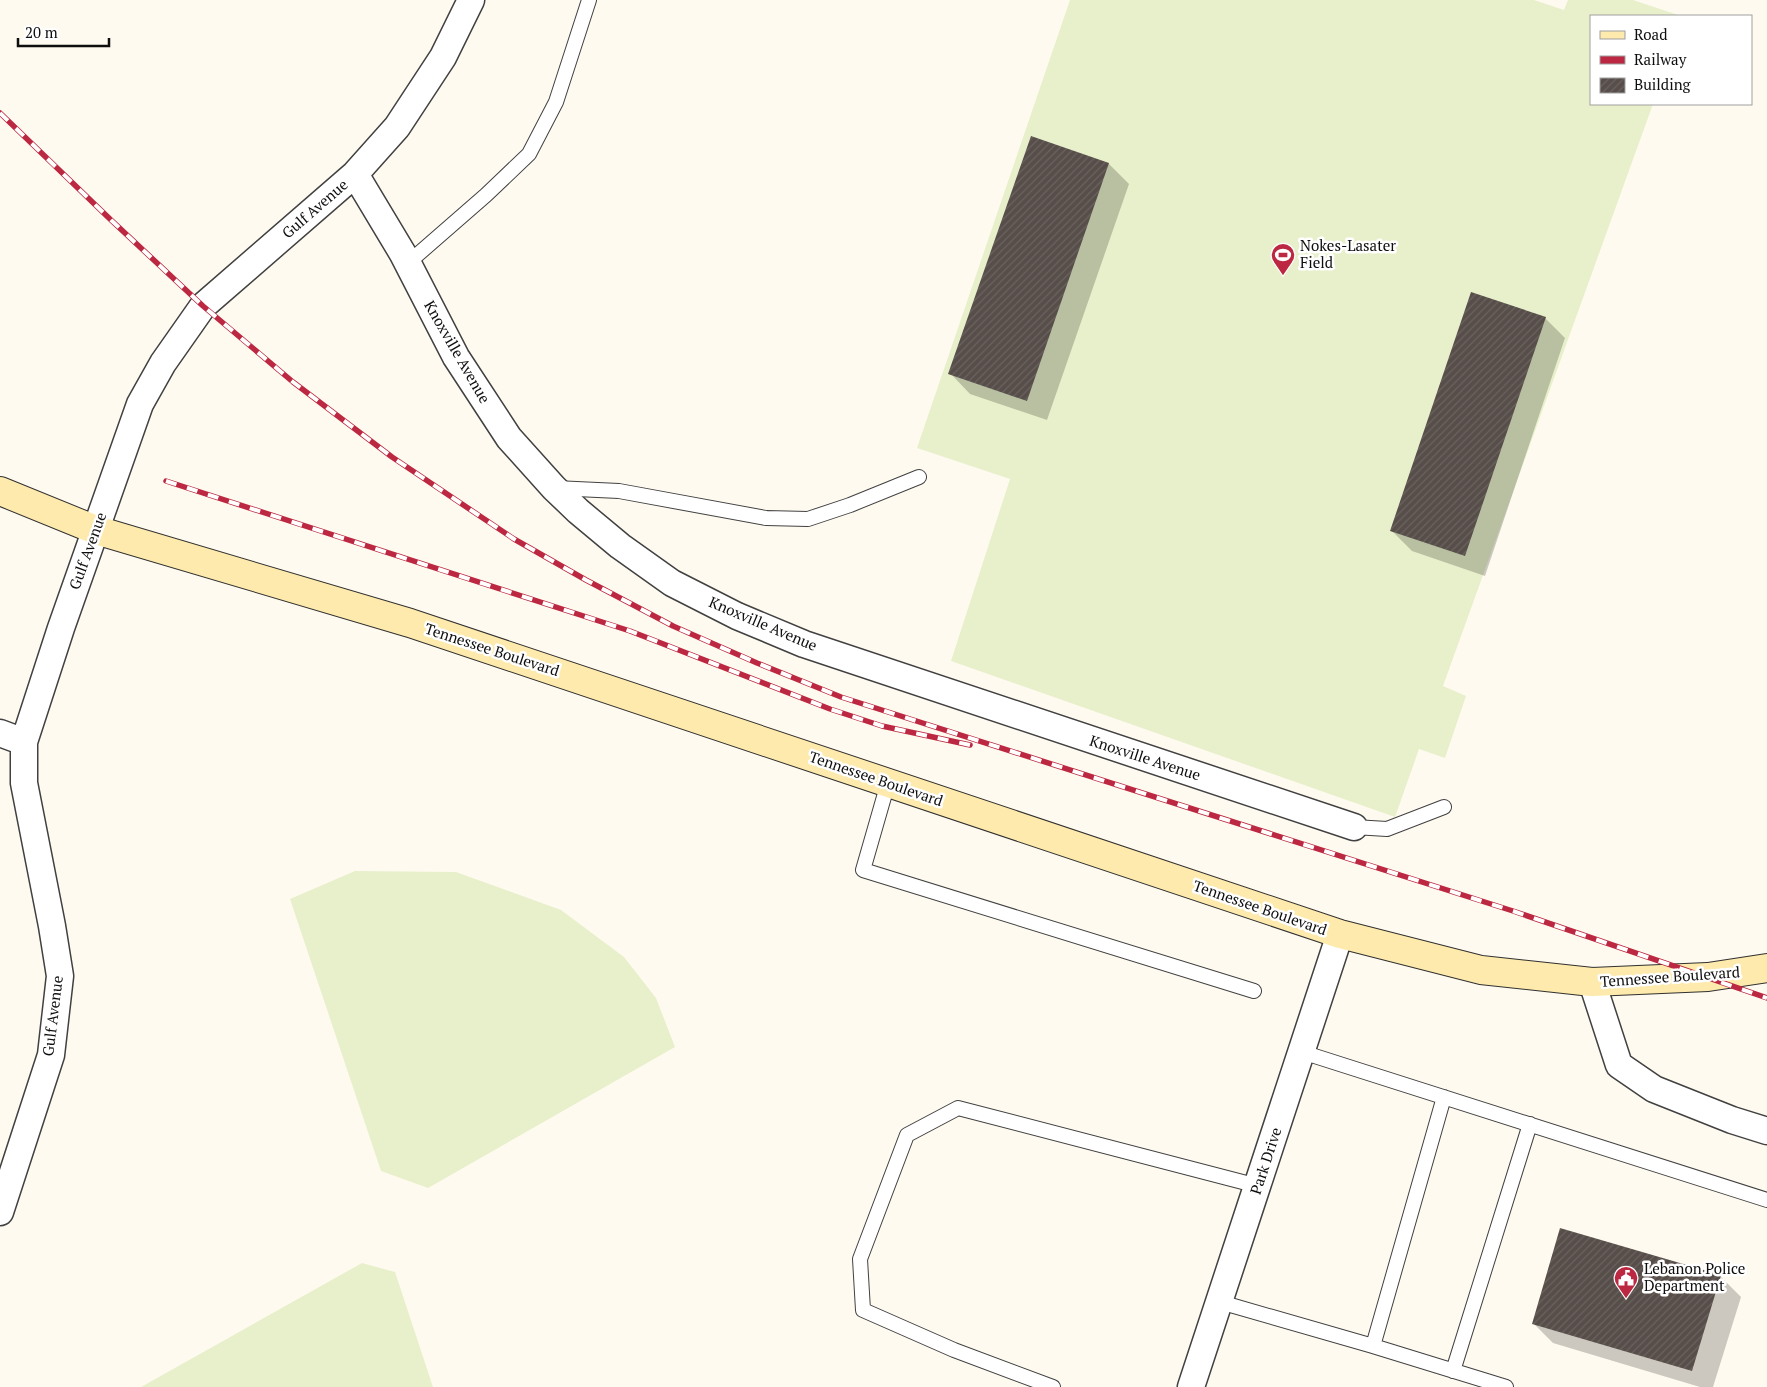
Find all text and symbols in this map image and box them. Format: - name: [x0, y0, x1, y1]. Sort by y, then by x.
- scale bar: [18, 15, 109, 47]
- legend: [1590, 15, 1752, 105]
- text: 20 m: [25, 22, 58, 42]
- text: Road: [1634, 24, 1667, 44]
- text: Railway: [1634, 49, 1687, 69]
- text: Building: [1634, 74, 1692, 94]
- street label: Gulf Avenue: [277, 174, 351, 242]
- place label: Nokes-Lasater Field: [1300, 235, 1396, 272]
- sports icon: Nokes-Lasater Field: [1270, 242, 1296, 276]
- street label: Knoxville Avenue: [420, 296, 495, 407]
- street label: Gulf Avenue: [64, 509, 110, 592]
- street label: Knoxville Avenue: [706, 591, 821, 655]
- street label: Tennessee Boulevard: [423, 618, 562, 680]
- street label: Knoxville Avenue: [1087, 730, 1203, 784]
- street label: Tennessee Boulevard: [807, 746, 946, 810]
- street label: Tennessee Boulevard: [1191, 875, 1330, 939]
- street label: Tennessee Boulevard: [1599, 961, 1741, 991]
- street label: Gulf Avenue: [37, 974, 67, 1057]
- street label: Park Drive: [1245, 1125, 1285, 1197]
- place label: Lebanon Police Department: [1644, 1258, 1745, 1295]
- public building icon: Lebanon Police Department: [1613, 1265, 1639, 1299]

